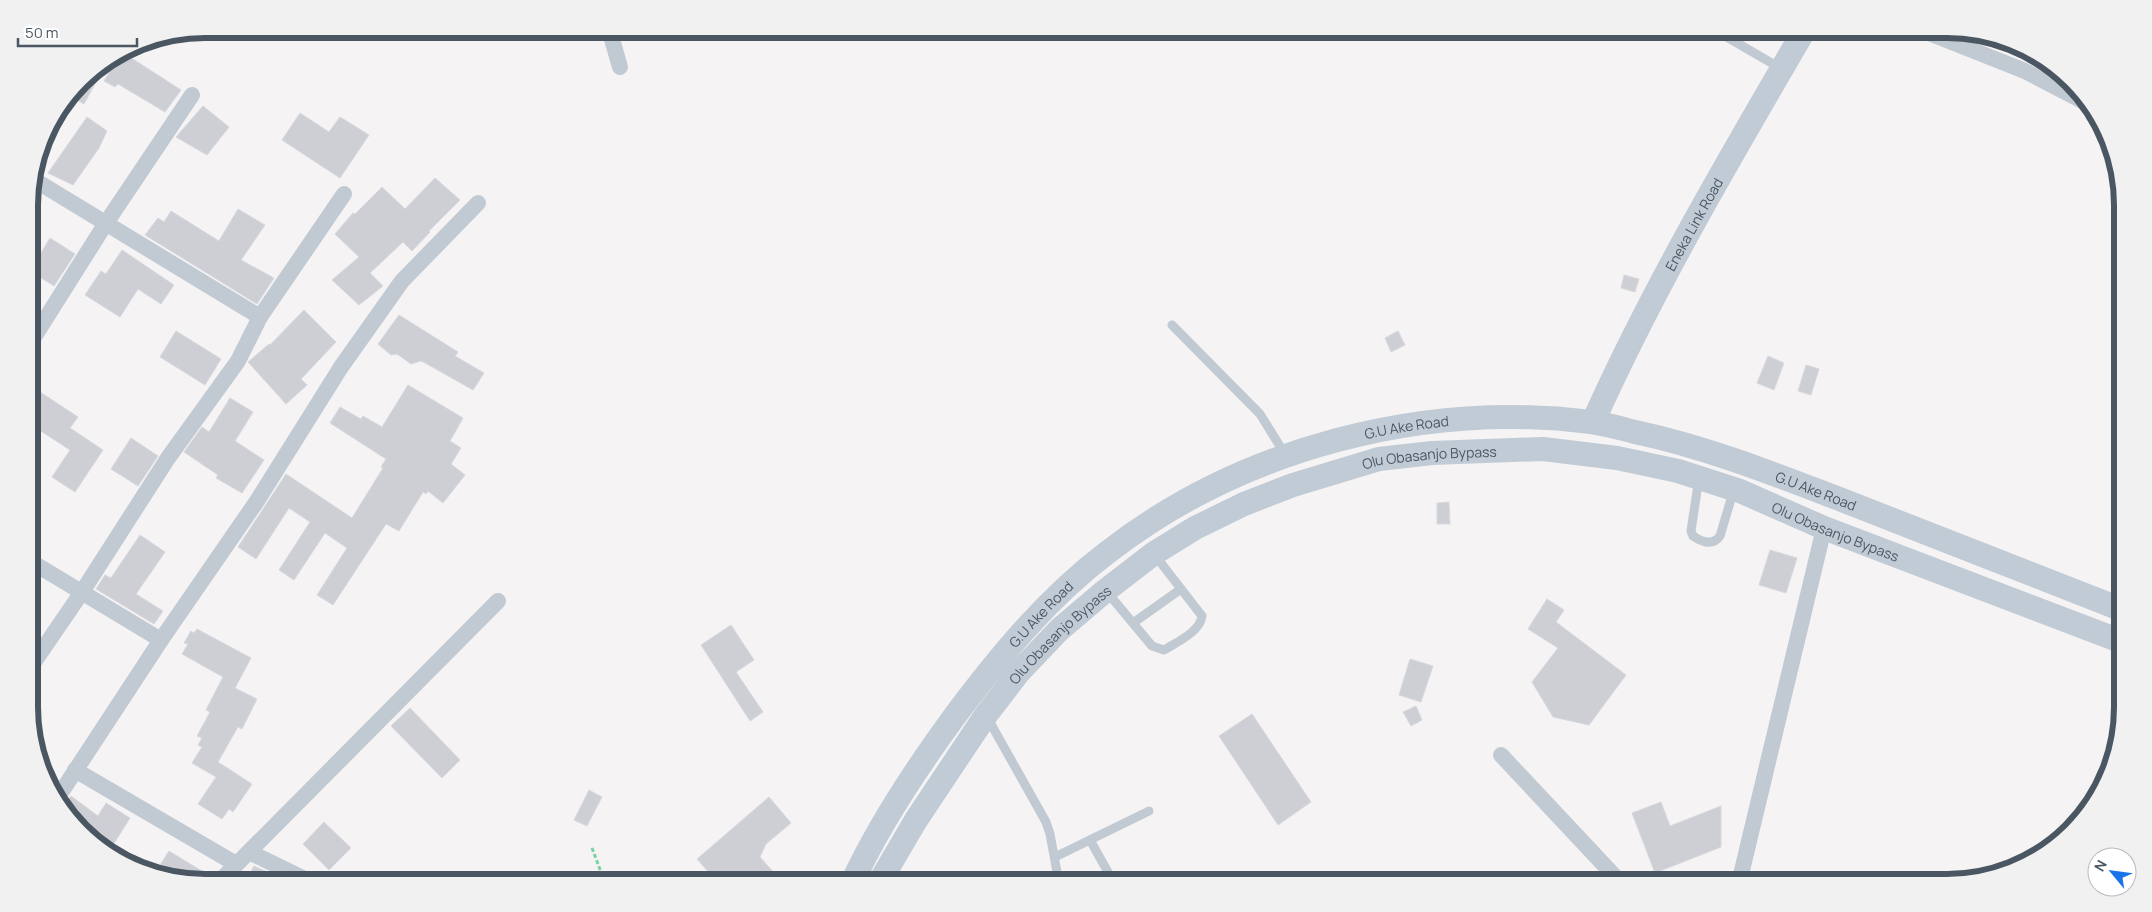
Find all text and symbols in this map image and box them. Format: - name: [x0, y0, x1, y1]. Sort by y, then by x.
- scale bar: [18, 15, 136, 47]
- text: 50 m: [25, 22, 59, 43]
- street label: Eneka Link Road: [1660, 174, 1727, 274]
- street label: G.U Ake Road: [1362, 411, 1450, 443]
- street label: Olu Obasanjo Bypass: [1359, 441, 1497, 473]
- street label: G.U Ake Road: [1773, 466, 1859, 514]
- street label: Olu Obasanjo Bypass: [1769, 497, 1902, 565]
- street label: G.U Ake Road: [1004, 576, 1077, 651]
- street label: Olu Obasanjo Bypass: [1004, 580, 1115, 688]
- north arrow: [2087, 847, 2137, 897]
- text: N: [2089, 856, 2111, 874]

